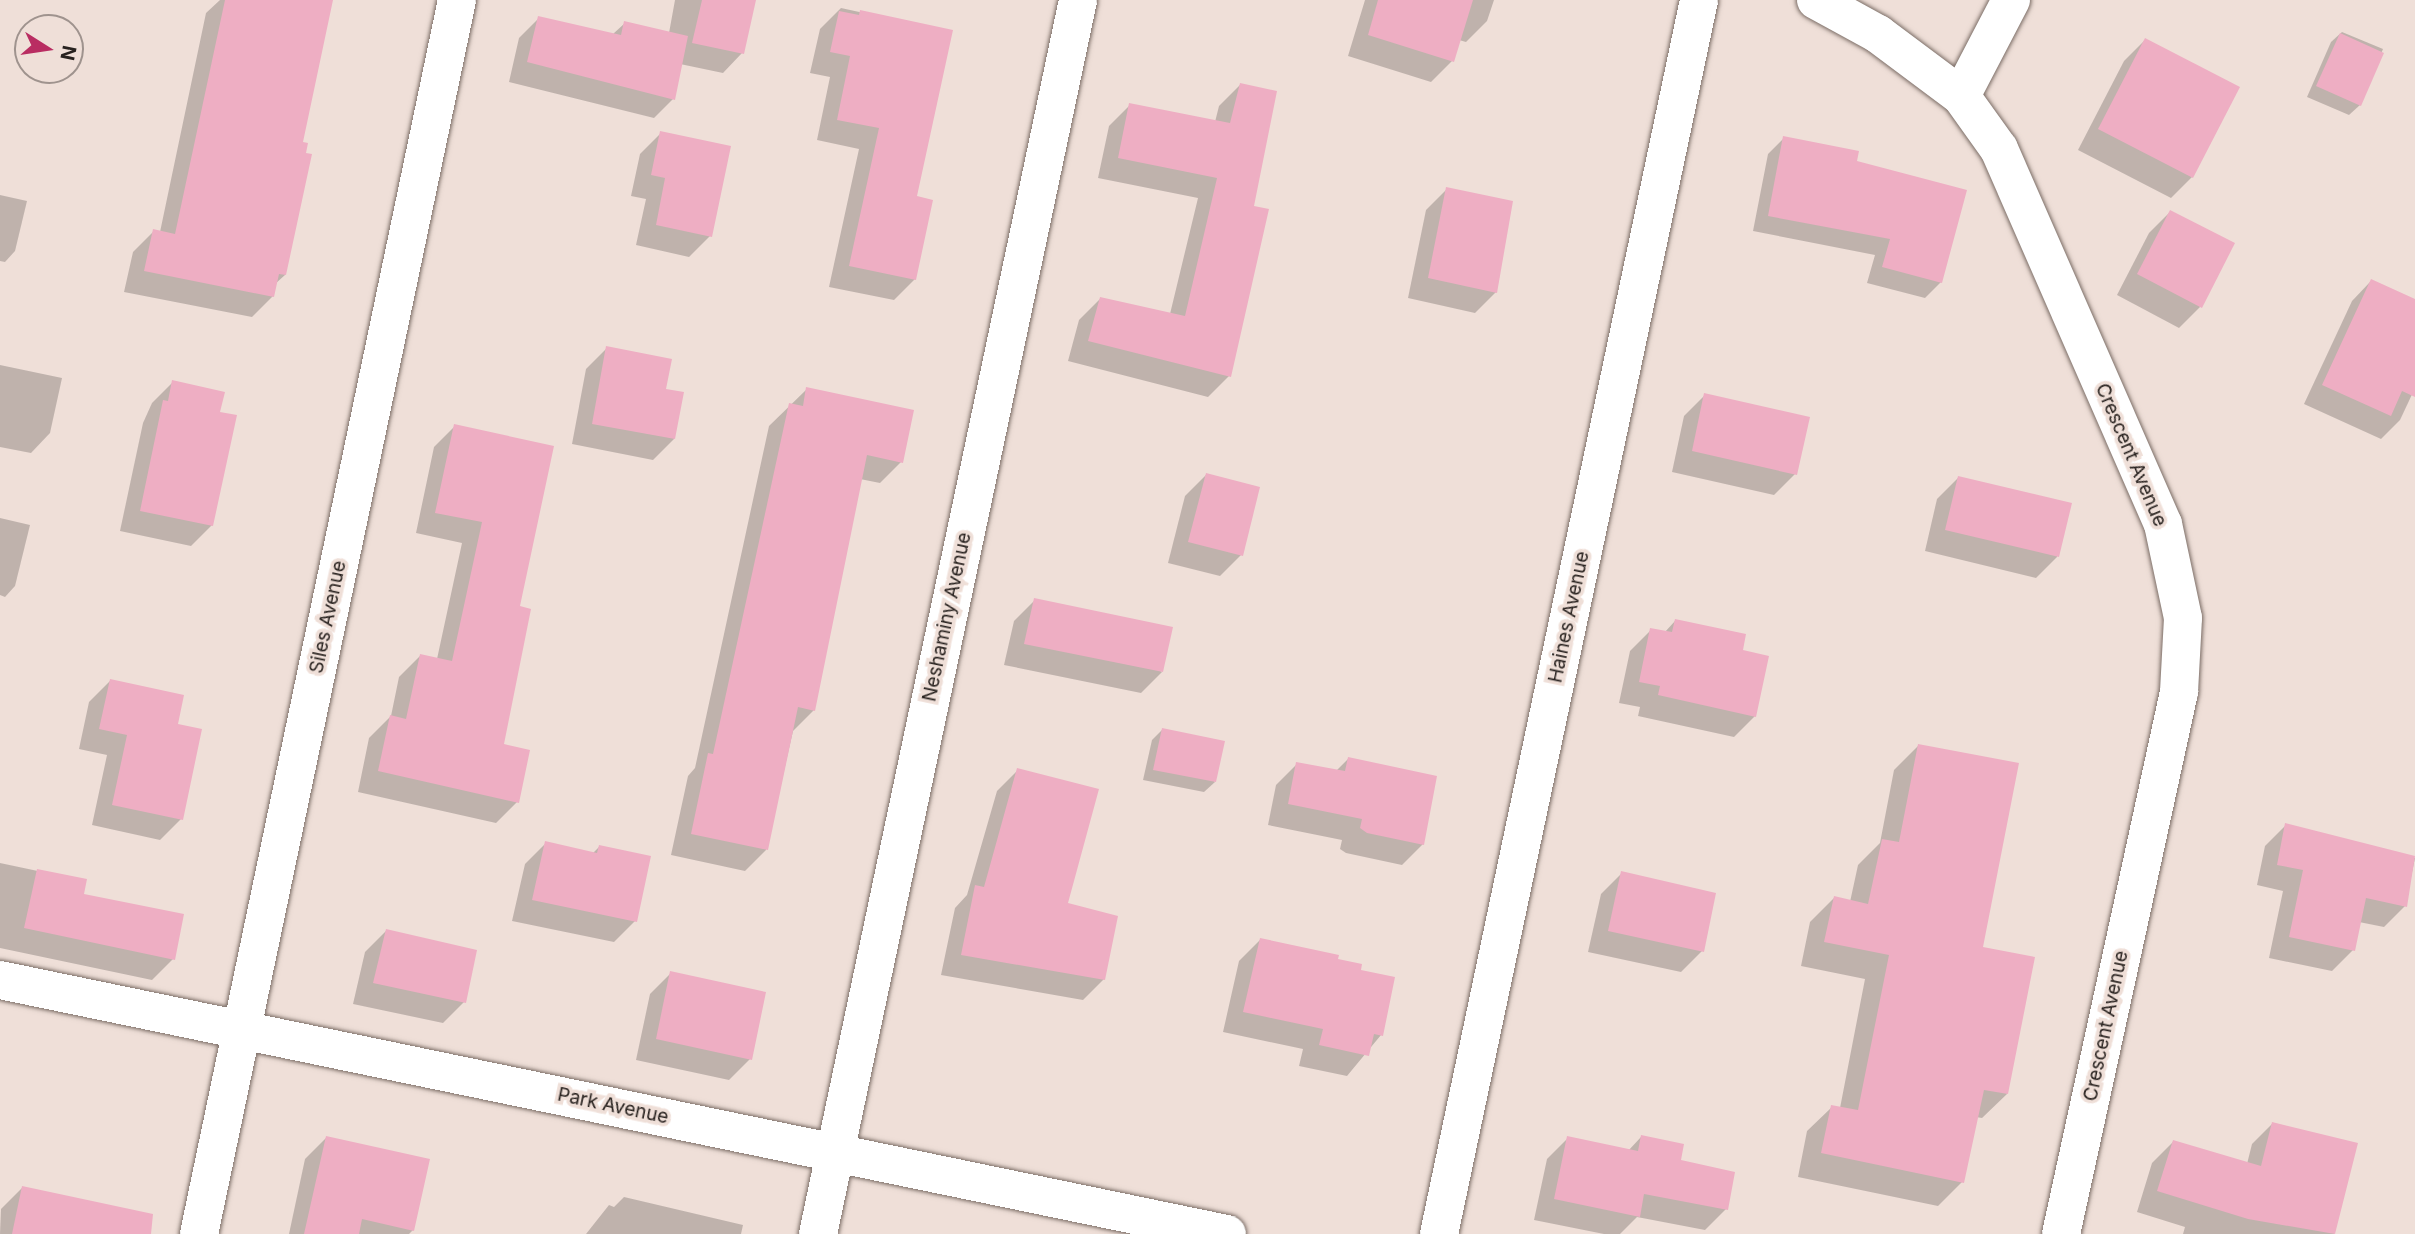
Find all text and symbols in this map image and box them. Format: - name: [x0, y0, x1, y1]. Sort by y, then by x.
- north arrow: [14, 14, 84, 84]
- text: N: [55, 44, 81, 63]
- street label: Crescent Avenue: [2091, 380, 2171, 530]
- street label: Neshaminy Avenue: [918, 530, 976, 704]
- street label: Haines Avenue: [1544, 549, 1594, 685]
- street label: Siles Avenue: [305, 559, 351, 675]
- street label: Crescent Avenue: [2079, 949, 2133, 1103]
- street label: Park Avenue: [555, 1083, 671, 1129]

